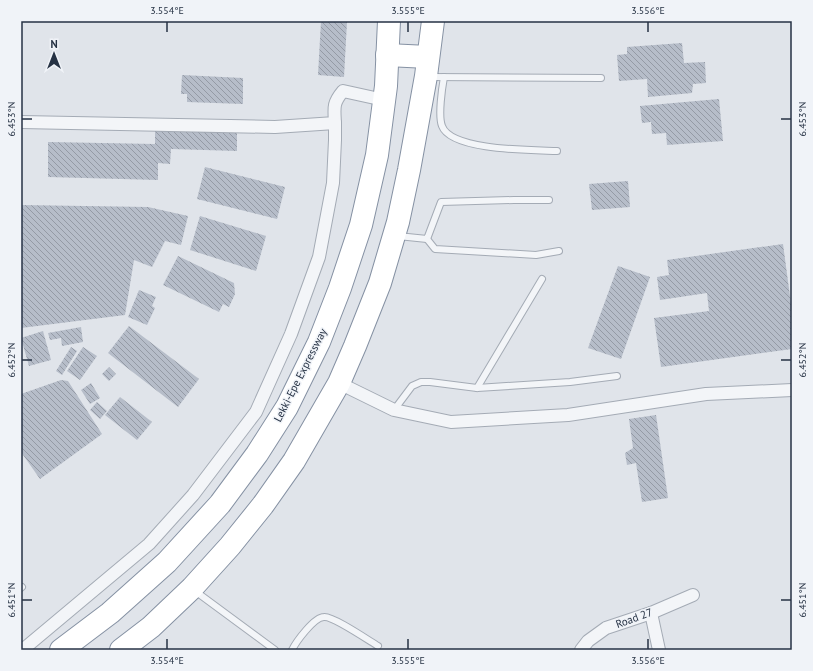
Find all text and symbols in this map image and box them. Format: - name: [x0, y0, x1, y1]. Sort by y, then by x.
- text: 3.554°E: [150, 4, 184, 17]
- text: 3.555°E: [391, 4, 425, 17]
- text: 3.556°E: [631, 4, 665, 17]
- north arrow: [34, 34, 74, 74]
- text: N: [50, 37, 58, 51]
- text: 6.453°N: [5, 102, 18, 136]
- text: 6.453°N: [796, 102, 809, 136]
- street label: Lekki-Epe Expressway: [270, 325, 330, 424]
- text: 6.452°N: [5, 343, 18, 377]
- text: 6.452°N: [796, 343, 809, 377]
- text: 6.451°N: [5, 583, 18, 617]
- text: 6.451°N: [796, 583, 809, 617]
- street label: Road 27: [614, 605, 654, 631]
- text: 3.554°E: [150, 654, 184, 667]
- text: 3.555°E: [391, 654, 425, 667]
- text: 3.556°E: [631, 654, 665, 667]

